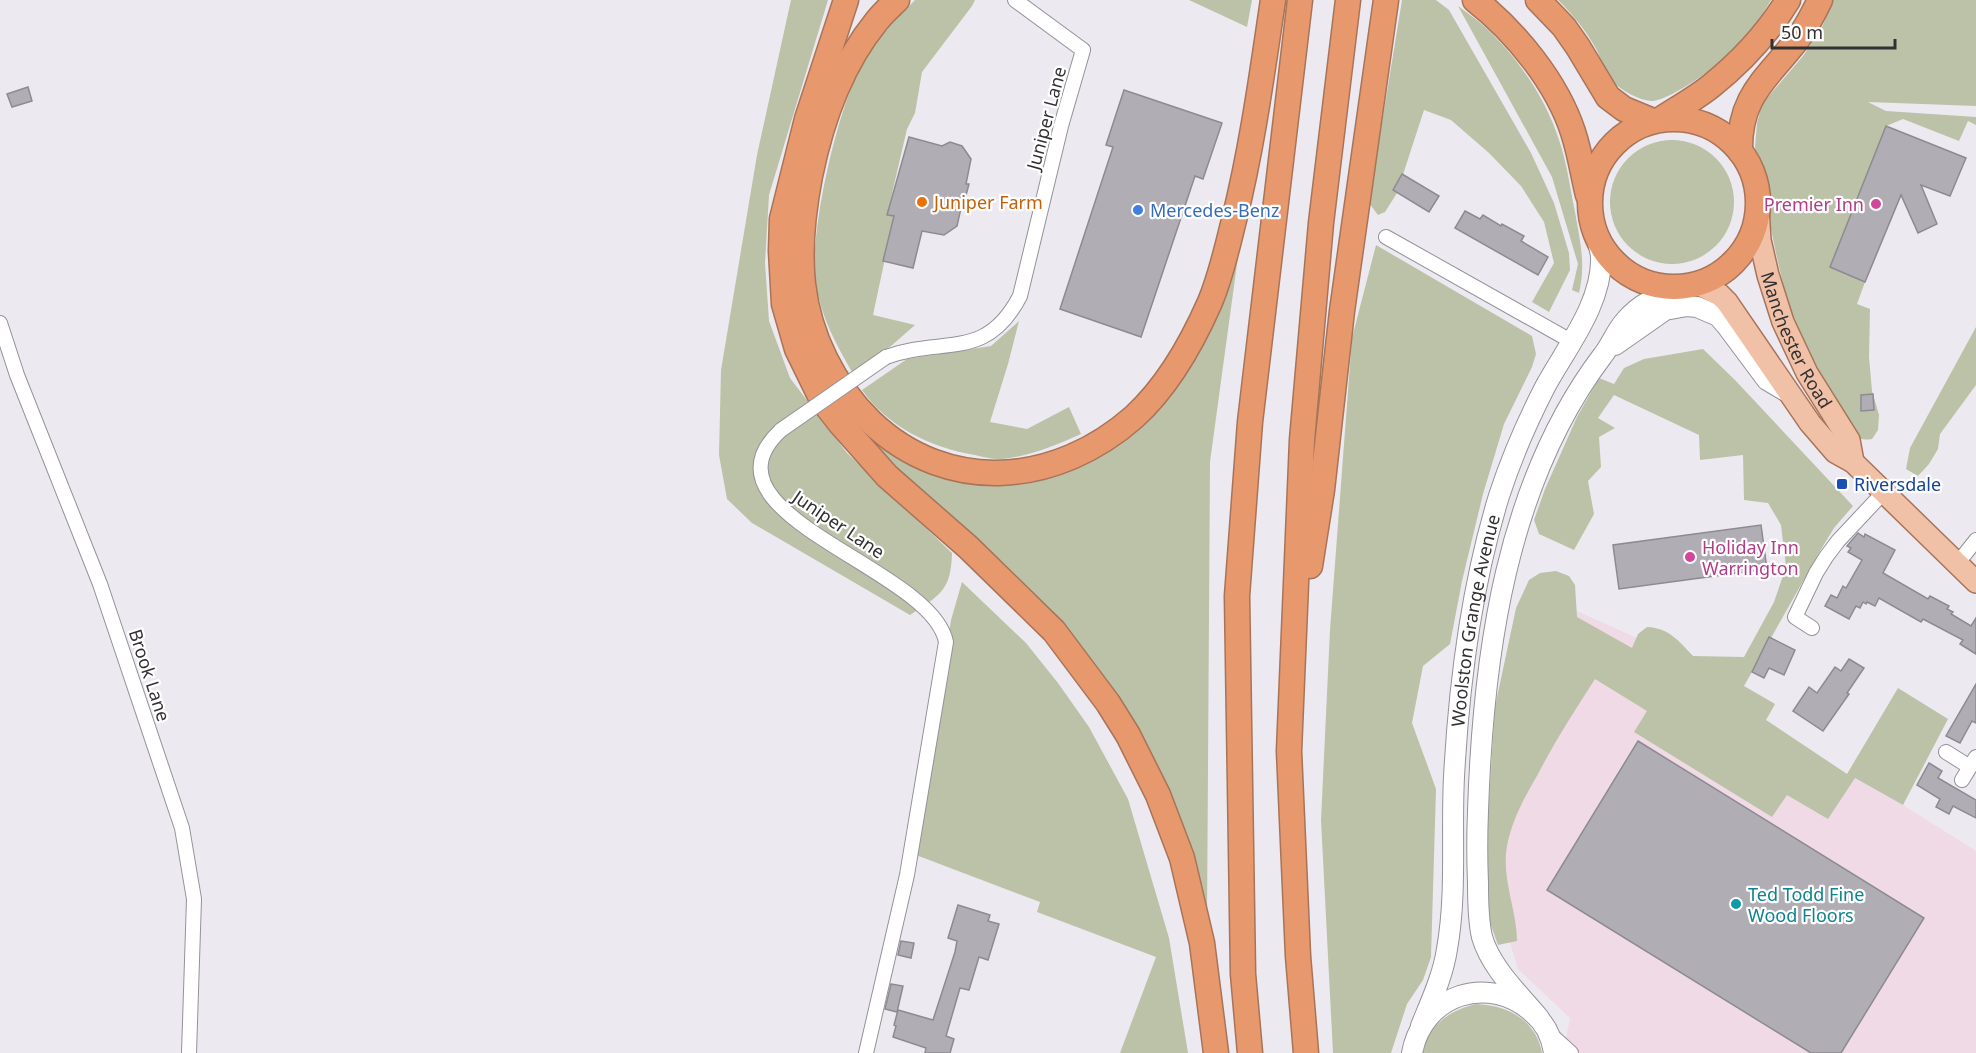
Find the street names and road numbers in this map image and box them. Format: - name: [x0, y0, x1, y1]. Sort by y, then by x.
- street label: Juniper Lane: [1020, 64, 1071, 174]
- street label: Manchester Road: [1756, 268, 1838, 413]
- street label: Juniper Lane: [787, 483, 890, 564]
- street label: Woolston Grange Avenue: [1445, 511, 1505, 728]
- street label: Brook Lane: [124, 626, 176, 724]

